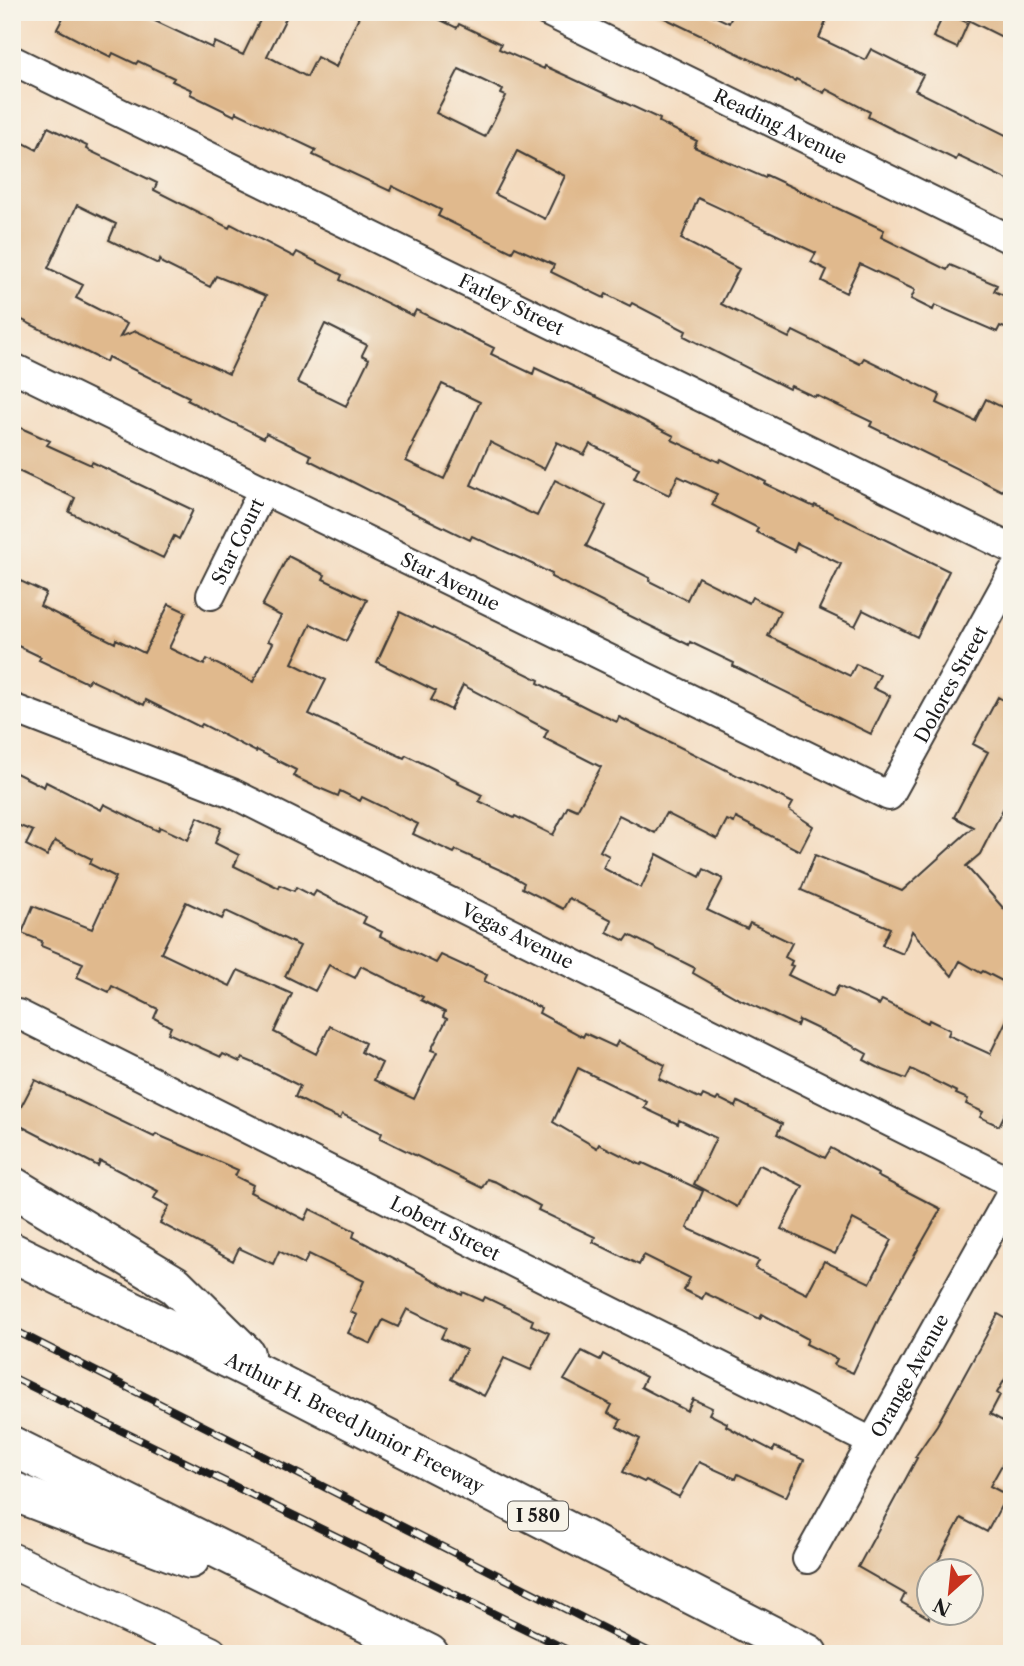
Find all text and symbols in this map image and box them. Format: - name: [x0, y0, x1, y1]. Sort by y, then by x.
- street label: Reading Avenue: [710, 84, 851, 169]
- street label: Farley Street: [455, 269, 568, 340]
- street label: Star Court: [207, 494, 269, 588]
- street label: Star Avenue: [397, 547, 504, 615]
- street label: Dolores Street: [909, 621, 992, 747]
- street label: Vegas Avenue: [456, 898, 578, 973]
- street label: Lobert Street: [387, 1191, 504, 1265]
- street label: Orange Avenue: [866, 1310, 953, 1442]
- street label: Arthur H. Breed Junior Freeway: [221, 1347, 488, 1498]
- road number: I 580: [508, 1502, 568, 1531]
- north arrow: [916, 1558, 986, 1628]
- text: N: [930, 1593, 955, 1621]

